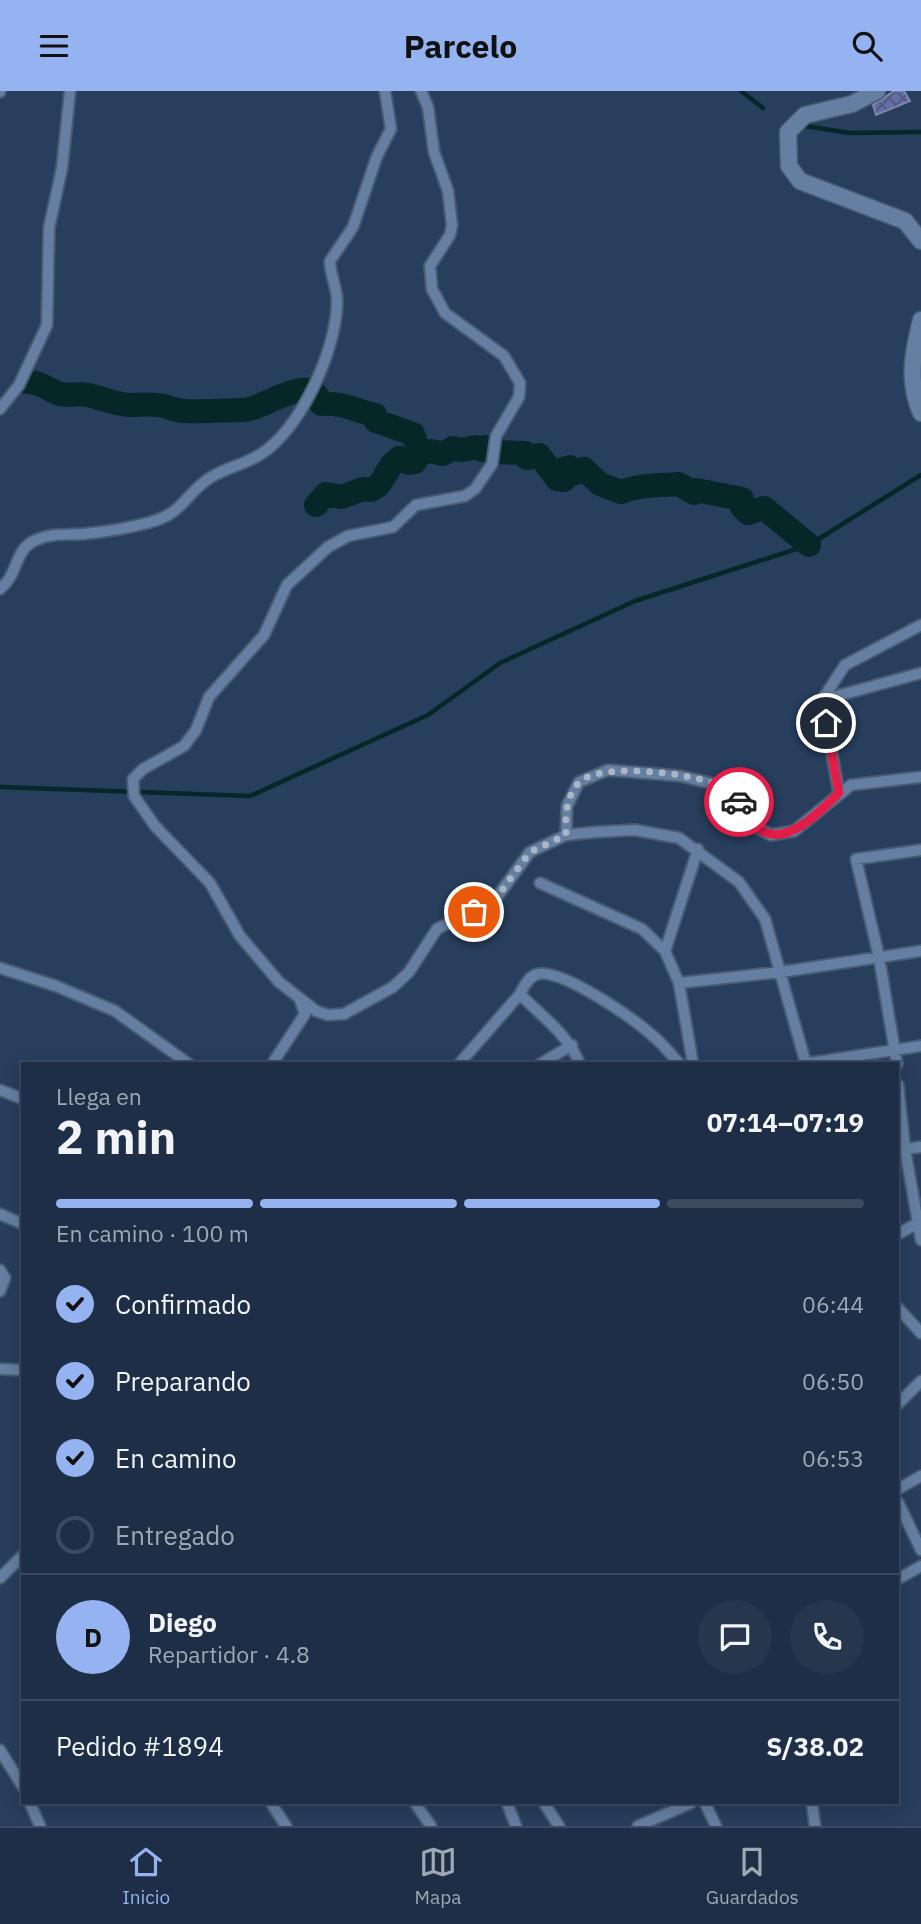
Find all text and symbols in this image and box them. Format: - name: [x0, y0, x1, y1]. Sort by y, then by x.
- text: Parcelo: [404, 25, 517, 67]
- icon: menu: [35, 27, 73, 65]
- icon: search: [848, 27, 886, 65]
- pin: [796, 693, 856, 753]
- icon: home: [807, 704, 845, 742]
- courier: [704, 767, 774, 837]
- icon: car: [720, 783, 758, 821]
- pin: [444, 882, 504, 942]
- icon: bag: [455, 893, 493, 931]
- text: Llega en: [56, 1081, 142, 1111]
- text: 07:14–07:19: [707, 1105, 864, 1139]
- text: 2 min: [56, 1107, 176, 1167]
- text: En camino · 100 m: [56, 1218, 249, 1248]
- icon: check: [56, 1285, 94, 1323]
- text: Confirmado: [115, 1287, 251, 1321]
- text: 06:44: [802, 1289, 864, 1319]
- icon: check: [56, 1362, 94, 1400]
- text: Preparando: [115, 1364, 251, 1398]
- text: 06:50: [802, 1366, 864, 1396]
- icon: check: [56, 1439, 94, 1477]
- text: En camino: [115, 1441, 237, 1475]
- text: 06:53: [802, 1443, 864, 1473]
- text: Entregado: [115, 1518, 235, 1552]
- button: chat: [698, 1600, 772, 1674]
- button: phone: [790, 1600, 864, 1674]
- text: Diego: [148, 1605, 217, 1639]
- text: D: [84, 1620, 102, 1654]
- text: Repartidor · 4.8: [148, 1639, 310, 1669]
- text: Pedido #1894: [56, 1729, 224, 1763]
- text: S/38.02: [766, 1729, 864, 1763]
- tab: Inicio: [122, 1843, 170, 1909]
- tab: Mapa: [415, 1843, 461, 1909]
- tab: Guardados: [706, 1843, 799, 1909]

